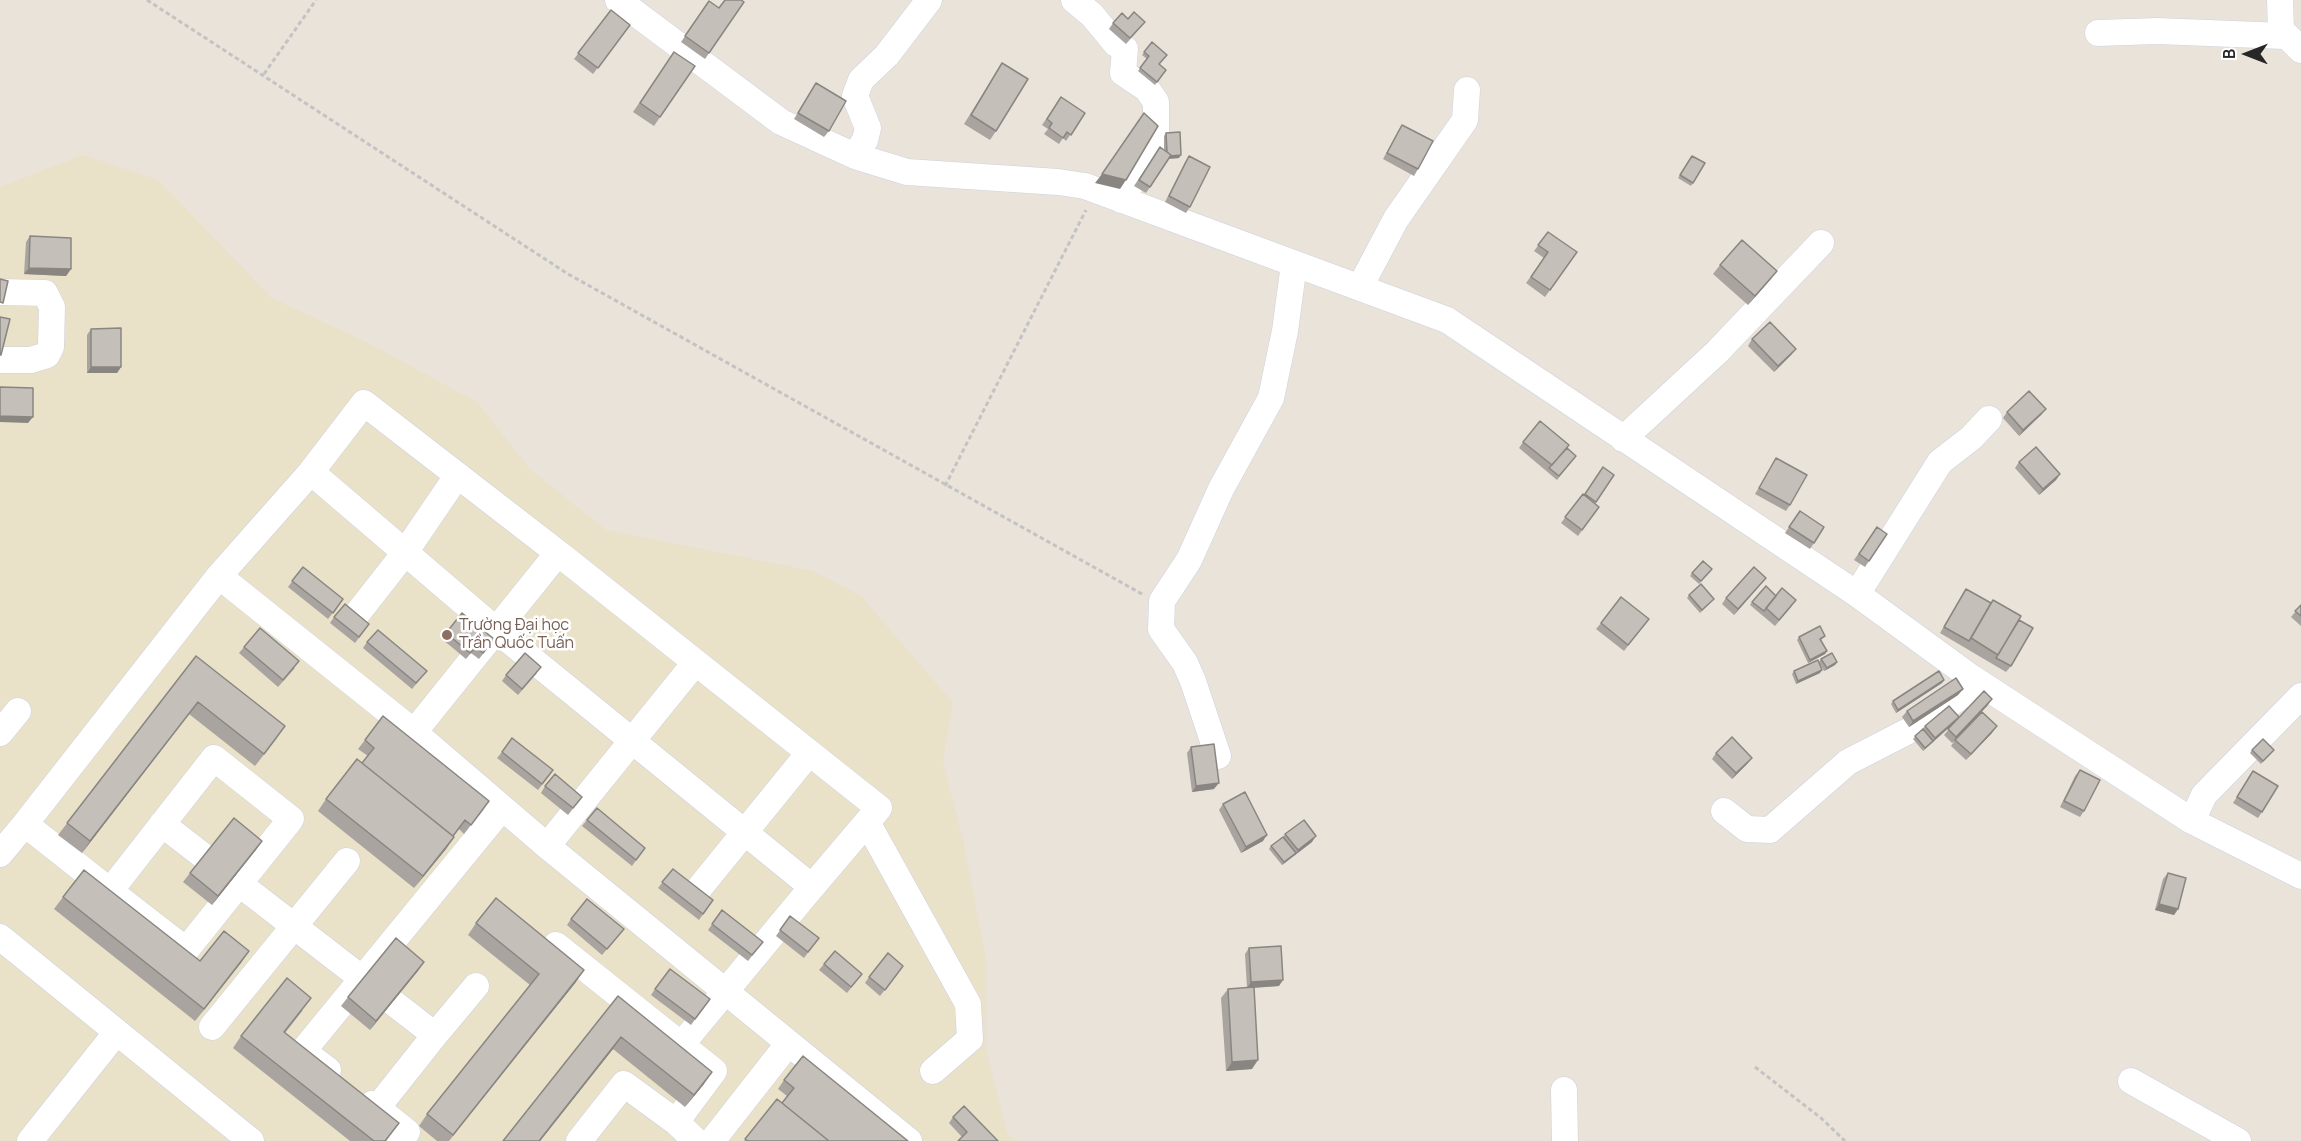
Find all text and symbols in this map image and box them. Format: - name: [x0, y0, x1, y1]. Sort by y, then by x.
- north arrow: [2217, 24, 2277, 84]
- text: B: [2218, 49, 2240, 59]
- place label: Trường Đại học Trần Quốc Tuấn: [459, 616, 574, 654]
- marker: Trường Đại học Trần Quốc Tuấn: [440, 628, 454, 642]

